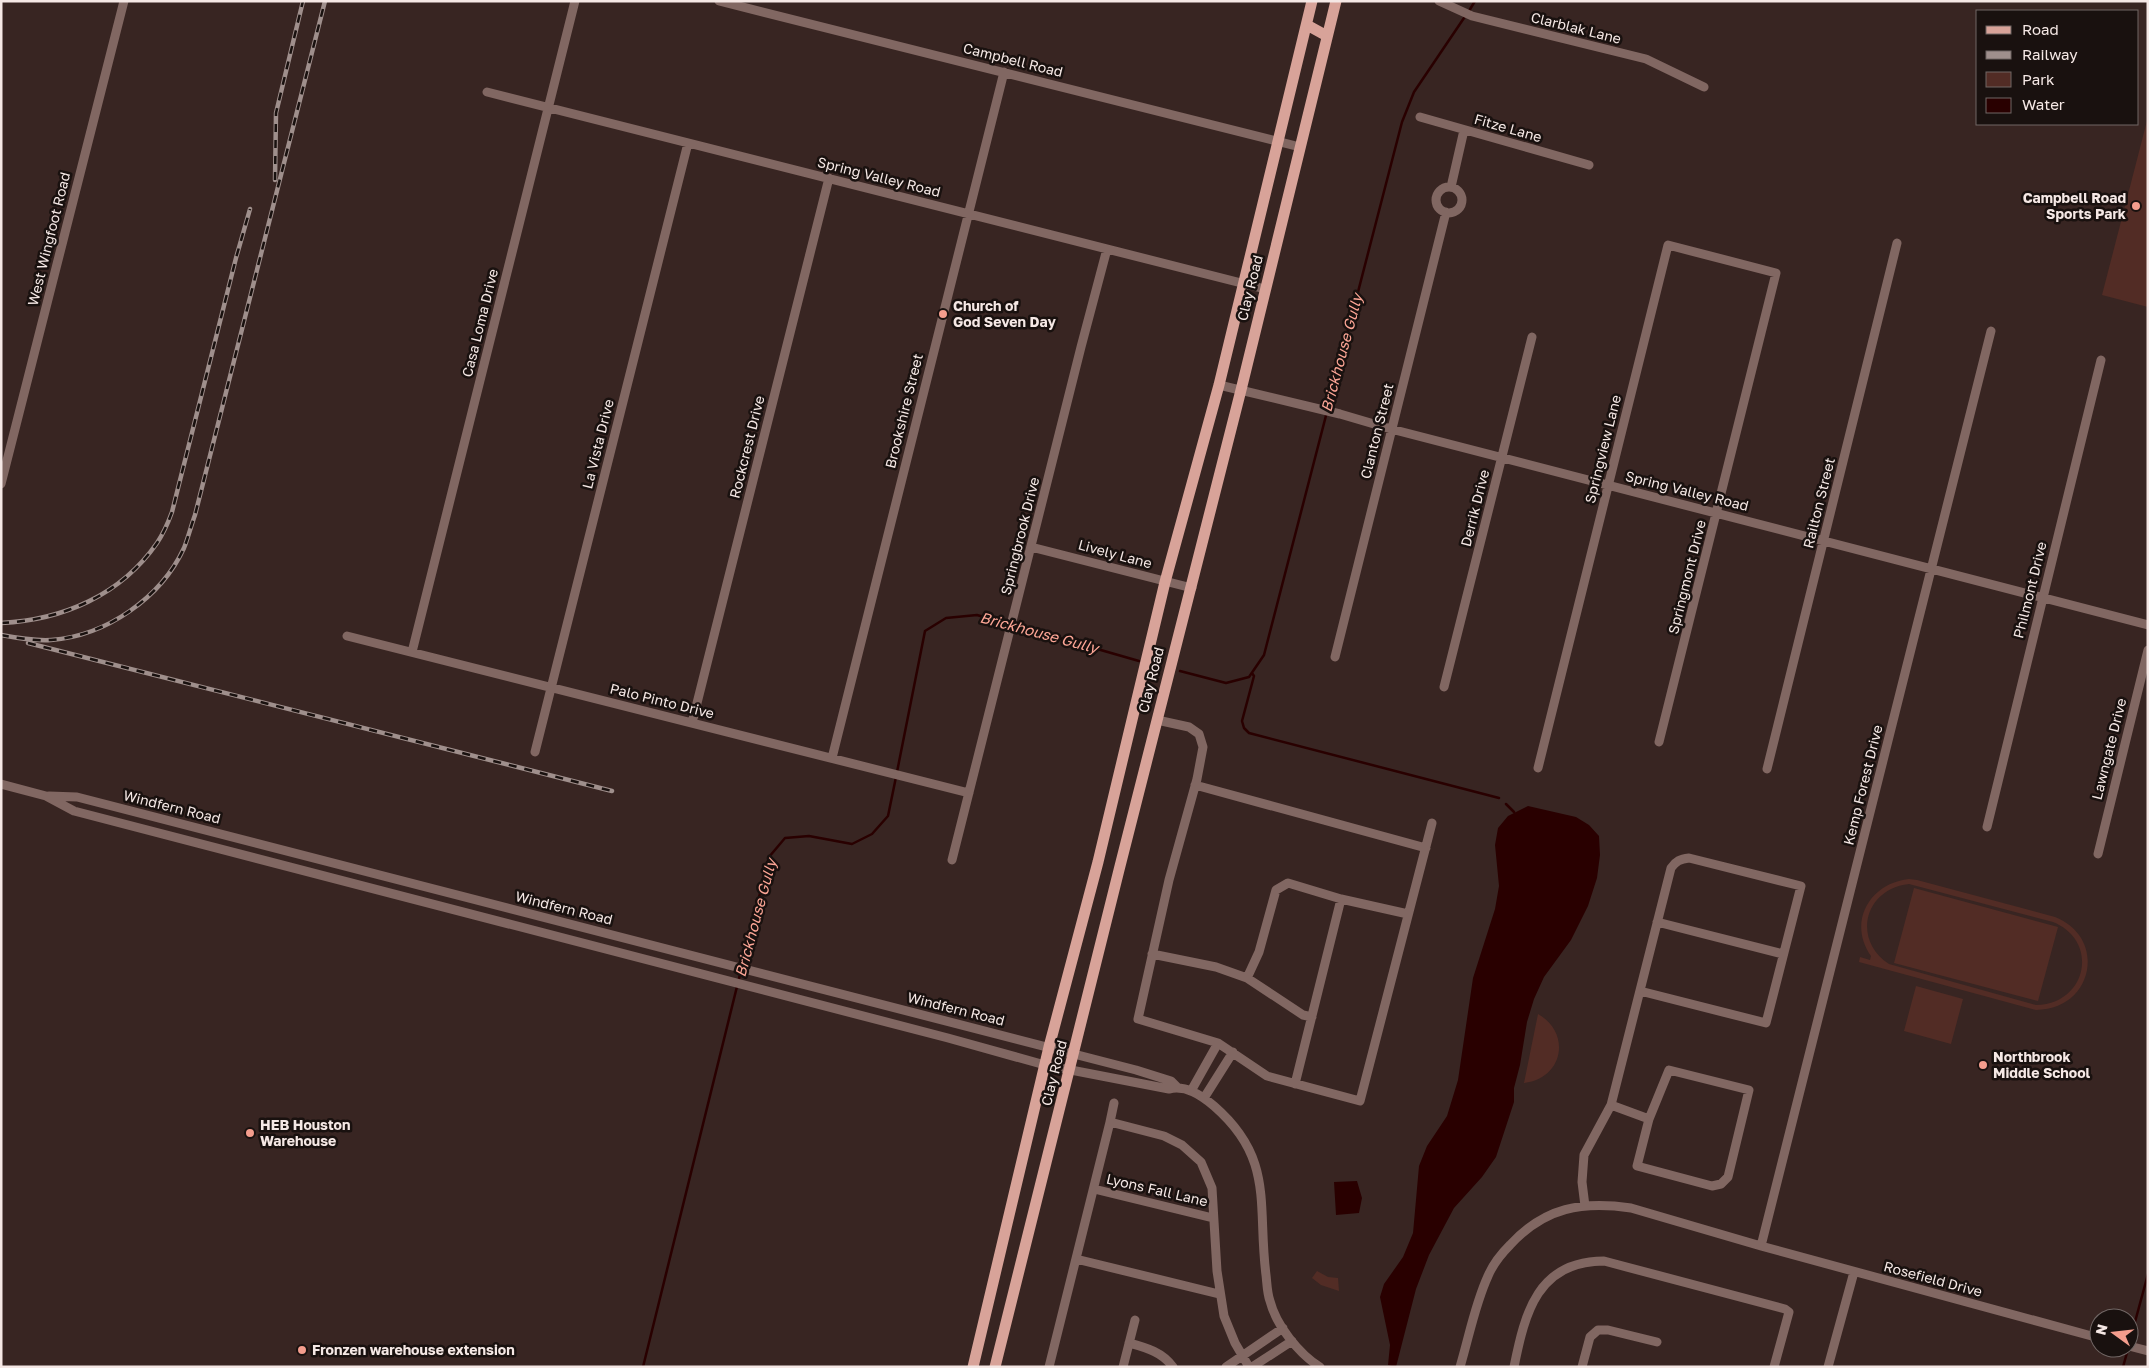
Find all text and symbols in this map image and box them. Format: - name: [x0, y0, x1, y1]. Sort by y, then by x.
- street label: Clarblak Lane: [1529, 8, 1623, 47]
- legend: [1976, 10, 2139, 125]
- text: Road: [2022, 20, 2059, 38]
- street label: Campbell Road: [962, 39, 1065, 80]
- text: Railway: [2022, 45, 2078, 63]
- text: Park: [2022, 70, 2055, 88]
- text: Water: [2022, 95, 2065, 113]
- street label: Fitze Lane: [1472, 110, 1544, 145]
- street label: Spring Valley Road: [816, 153, 942, 200]
- street label: West Wingfoot Road: [24, 170, 73, 307]
- place label: Campbell Road Sports Park: [2023, 189, 2126, 222]
- marker: Campbell Road Sports Park: [2130, 200, 2142, 212]
- street label: Clay Road: [1233, 253, 1266, 323]
- street label: Casa Loma Drive: [458, 267, 501, 379]
- water label: Brickhouse Gully: [1317, 289, 1367, 414]
- place label: Church of God Seven Day: [953, 297, 1056, 330]
- marker: Church of God Seven Day: [937, 308, 949, 320]
- street label: Brookshire Street: [881, 352, 926, 470]
- street label: Clanton Street: [1356, 381, 1397, 480]
- street label: Springview Lane: [1581, 393, 1624, 505]
- street label: Rockcrest Drive: [726, 394, 768, 500]
- street label: La Vista Drive: [578, 397, 617, 490]
- street label: Railton Street: [1799, 456, 1838, 550]
- street label: Spring Valley Road: [1624, 467, 1750, 514]
- street label: Derrik Drive: [1457, 468, 1492, 548]
- street label: Springbrook Drive: [997, 475, 1042, 597]
- street label: Springmont Drive: [1664, 518, 1709, 636]
- street label: Lively Lane: [1076, 536, 1154, 572]
- street label: Philmont Drive: [2009, 540, 2050, 640]
- water label: Brickhouse Gully: [978, 608, 1103, 658]
- street label: Clay Road: [1134, 645, 1167, 715]
- street label: Palo Pinto Drive: [608, 679, 716, 722]
- street label: Lawngate Drive: [2088, 696, 2129, 801]
- street label: Kemp Forest Drive: [1839, 723, 1886, 847]
- street label: Windfern Road: [122, 786, 222, 827]
- water label: Brickhouse Gully: [731, 854, 781, 979]
- street label: Windfern Road: [514, 887, 614, 928]
- street label: Windfern Road: [906, 988, 1006, 1029]
- street label: Clay Road: [1037, 1038, 1070, 1108]
- place label: Northbrook Middle School: [1993, 1048, 2091, 1081]
- marker: Northbrook Middle School: [1977, 1059, 1989, 1071]
- place label: HEB Houston Warehouse: [260, 1116, 350, 1149]
- marker: HEB Houston Warehouse: [244, 1127, 256, 1139]
- street label: Lyons Fall Lane: [1105, 1170, 1209, 1209]
- street label: Rosefield Drive: [1882, 1257, 1984, 1300]
- north arrow: [2089, 1308, 2139, 1358]
- text: N: [2091, 1322, 2111, 1337]
- place label: Fronzen warehouse extension: [312, 1341, 515, 1358]
- marker: Fronzen warehouse extension: [296, 1344, 308, 1356]

